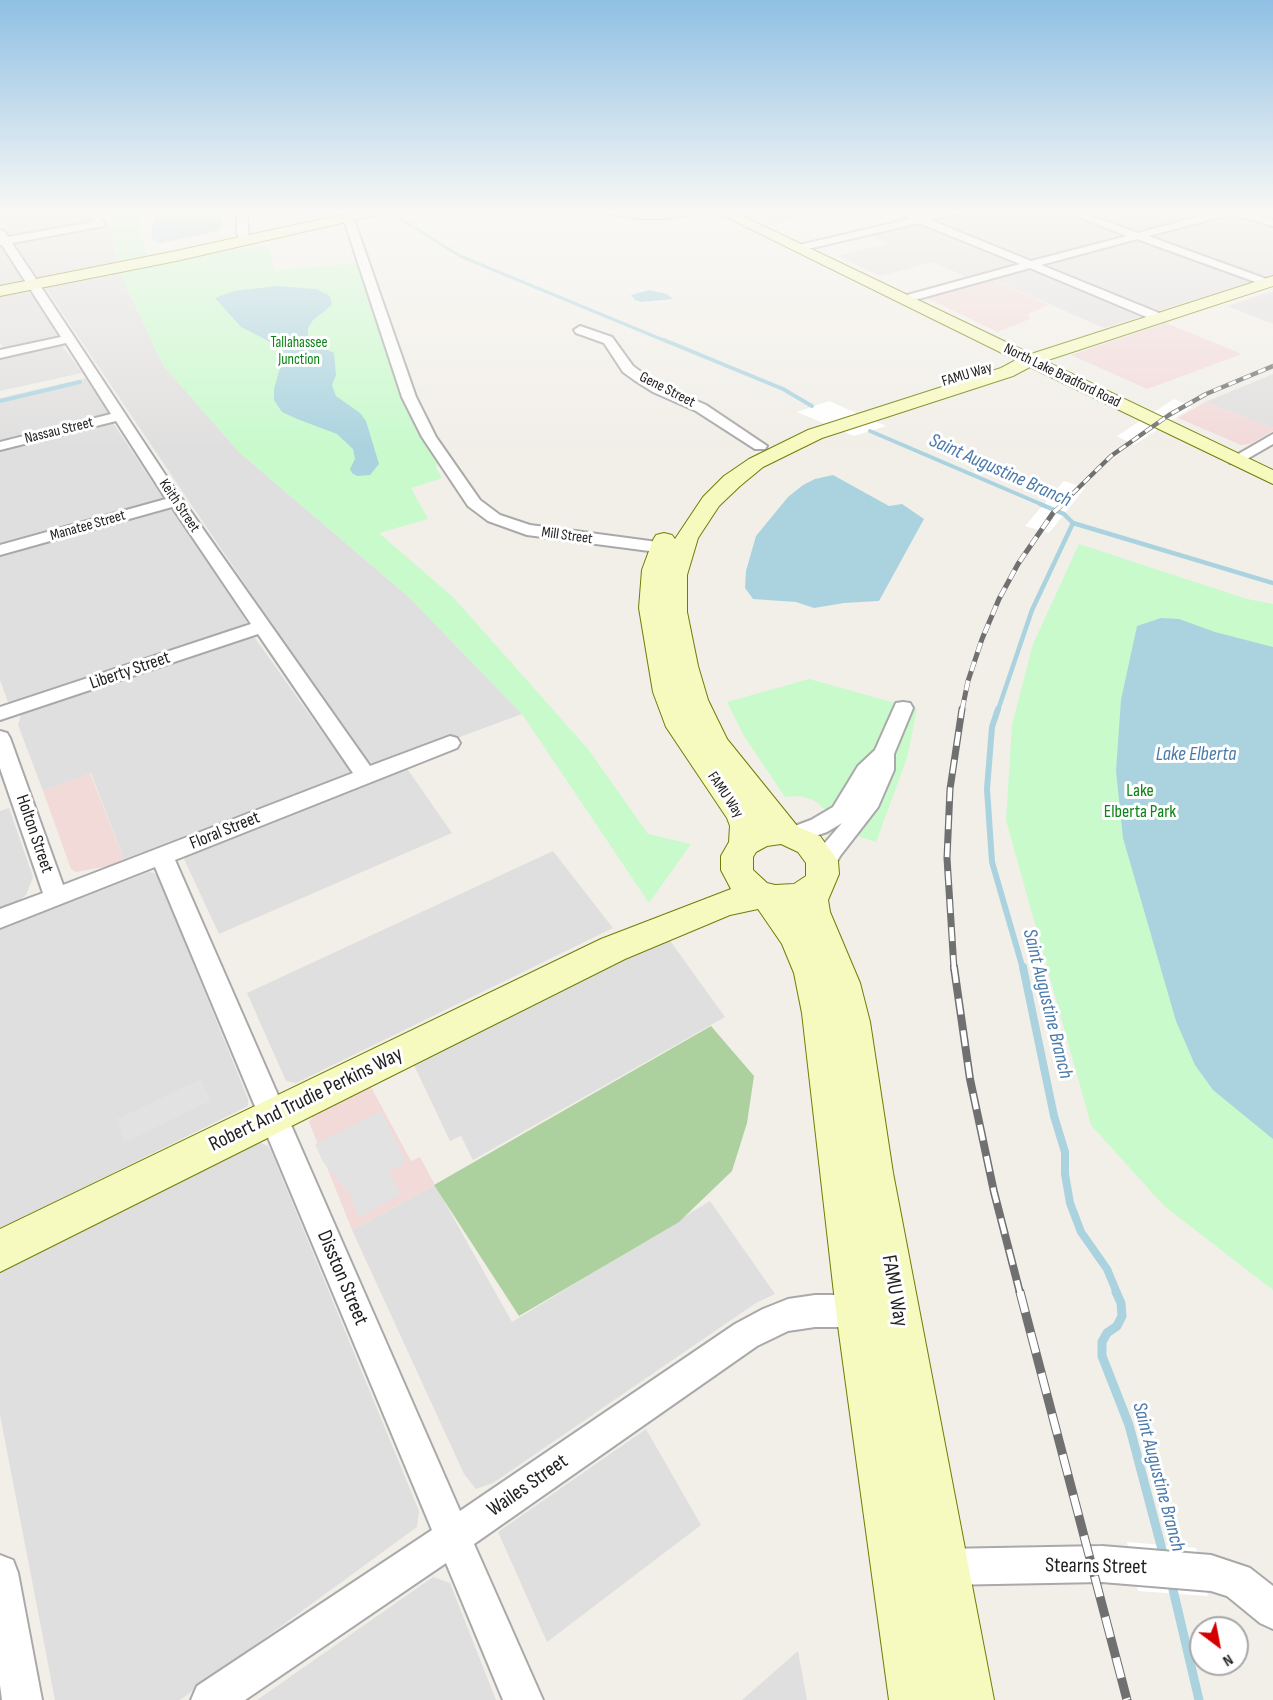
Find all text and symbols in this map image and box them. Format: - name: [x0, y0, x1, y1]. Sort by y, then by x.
- park label: Tallahassee Junction: [270, 334, 328, 369]
- street label: North Lake Bradford Road: [1001, 340, 1123, 412]
- street label: FAMU Way: [940, 359, 994, 391]
- street label: Gene Street: [636, 368, 698, 412]
- street label: Nassau Street: [23, 414, 95, 448]
- water label: Saint Augustine Branch: [925, 429, 1075, 513]
- street label: Keith Street: [155, 476, 203, 536]
- street label: Manatee Street: [48, 507, 128, 545]
- street label: Mill Street: [540, 524, 594, 548]
- street label: Liberty Street: [87, 647, 173, 695]
- water label: Lake Elberta: [1156, 743, 1236, 767]
- street label: FAMU Way: [703, 769, 747, 821]
- park label: Lake Elberta Park: [1104, 780, 1176, 822]
- street label: Holton Street: [11, 792, 57, 876]
- street label: Floral Street: [187, 807, 263, 855]
- water label: Saint Augustine Branch: [1017, 927, 1077, 1081]
- street label: Robert And Trudie Perkins Way: [205, 1042, 407, 1158]
- street label: Disston Street: [311, 1227, 373, 1329]
- street label: FAMU Way: [875, 1253, 913, 1329]
- water label: Saint Augustine Branch: [1127, 1400, 1189, 1554]
- street label: Wailes Street: [483, 1449, 573, 1523]
- street label: Stearns Street: [1045, 1554, 1147, 1580]
- north arrow: [1189, 1616, 1249, 1676]
- text: N: [1219, 1650, 1236, 1670]

